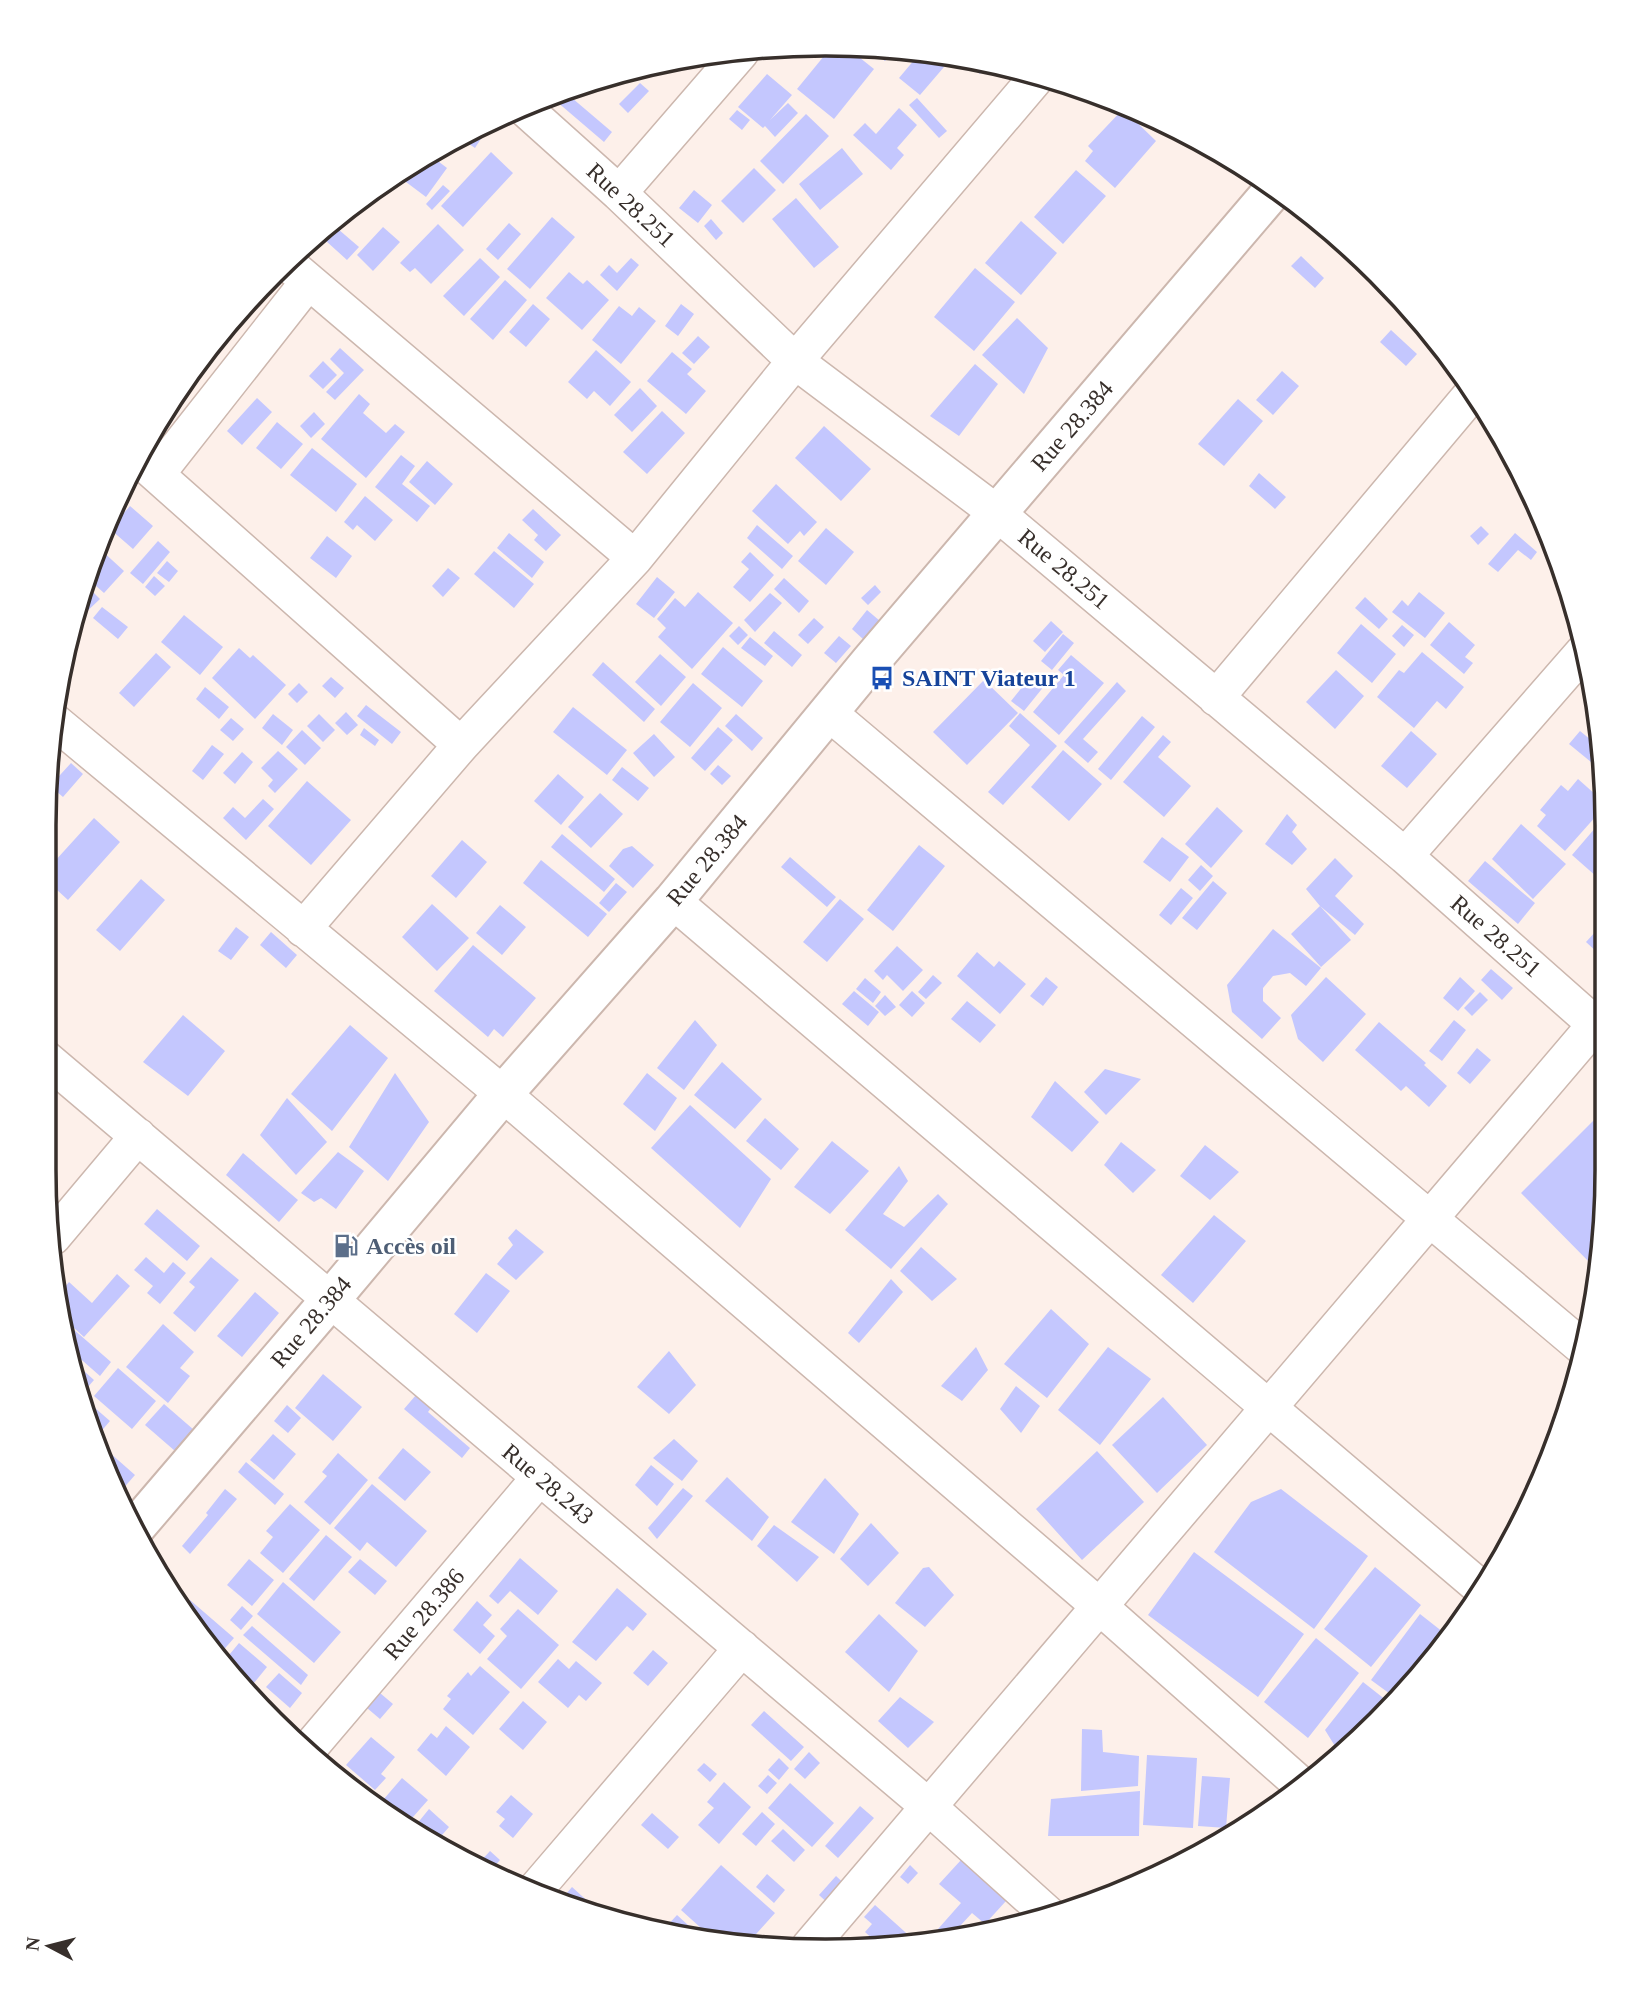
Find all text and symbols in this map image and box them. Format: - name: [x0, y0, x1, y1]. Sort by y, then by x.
- street label: Rue 28.251: [582, 158, 680, 252]
- street label: Rue 28.384: [1026, 376, 1118, 476]
- street label: Rue 28.251: [1013, 523, 1115, 615]
- bus stop icon: SAINT Viateur 1: [868, 664, 896, 692]
- place label: SAINT Viateur 1: [902, 665, 1076, 691]
- street label: Rue 28.384: [661, 809, 753, 911]
- street label: Rue 28.251: [1446, 890, 1546, 982]
- fuel station icon: Accès oil: [332, 1232, 360, 1260]
- place label: Accès oil: [366, 1233, 456, 1259]
- street label: Rue 28.384: [265, 1271, 357, 1373]
- street label: Rue 28.243: [497, 1438, 599, 1530]
- street label: Rue 28.386: [378, 1563, 470, 1665]
- north arrow: [14, 1911, 84, 1981]
- text: N: [21, 1936, 44, 1952]

